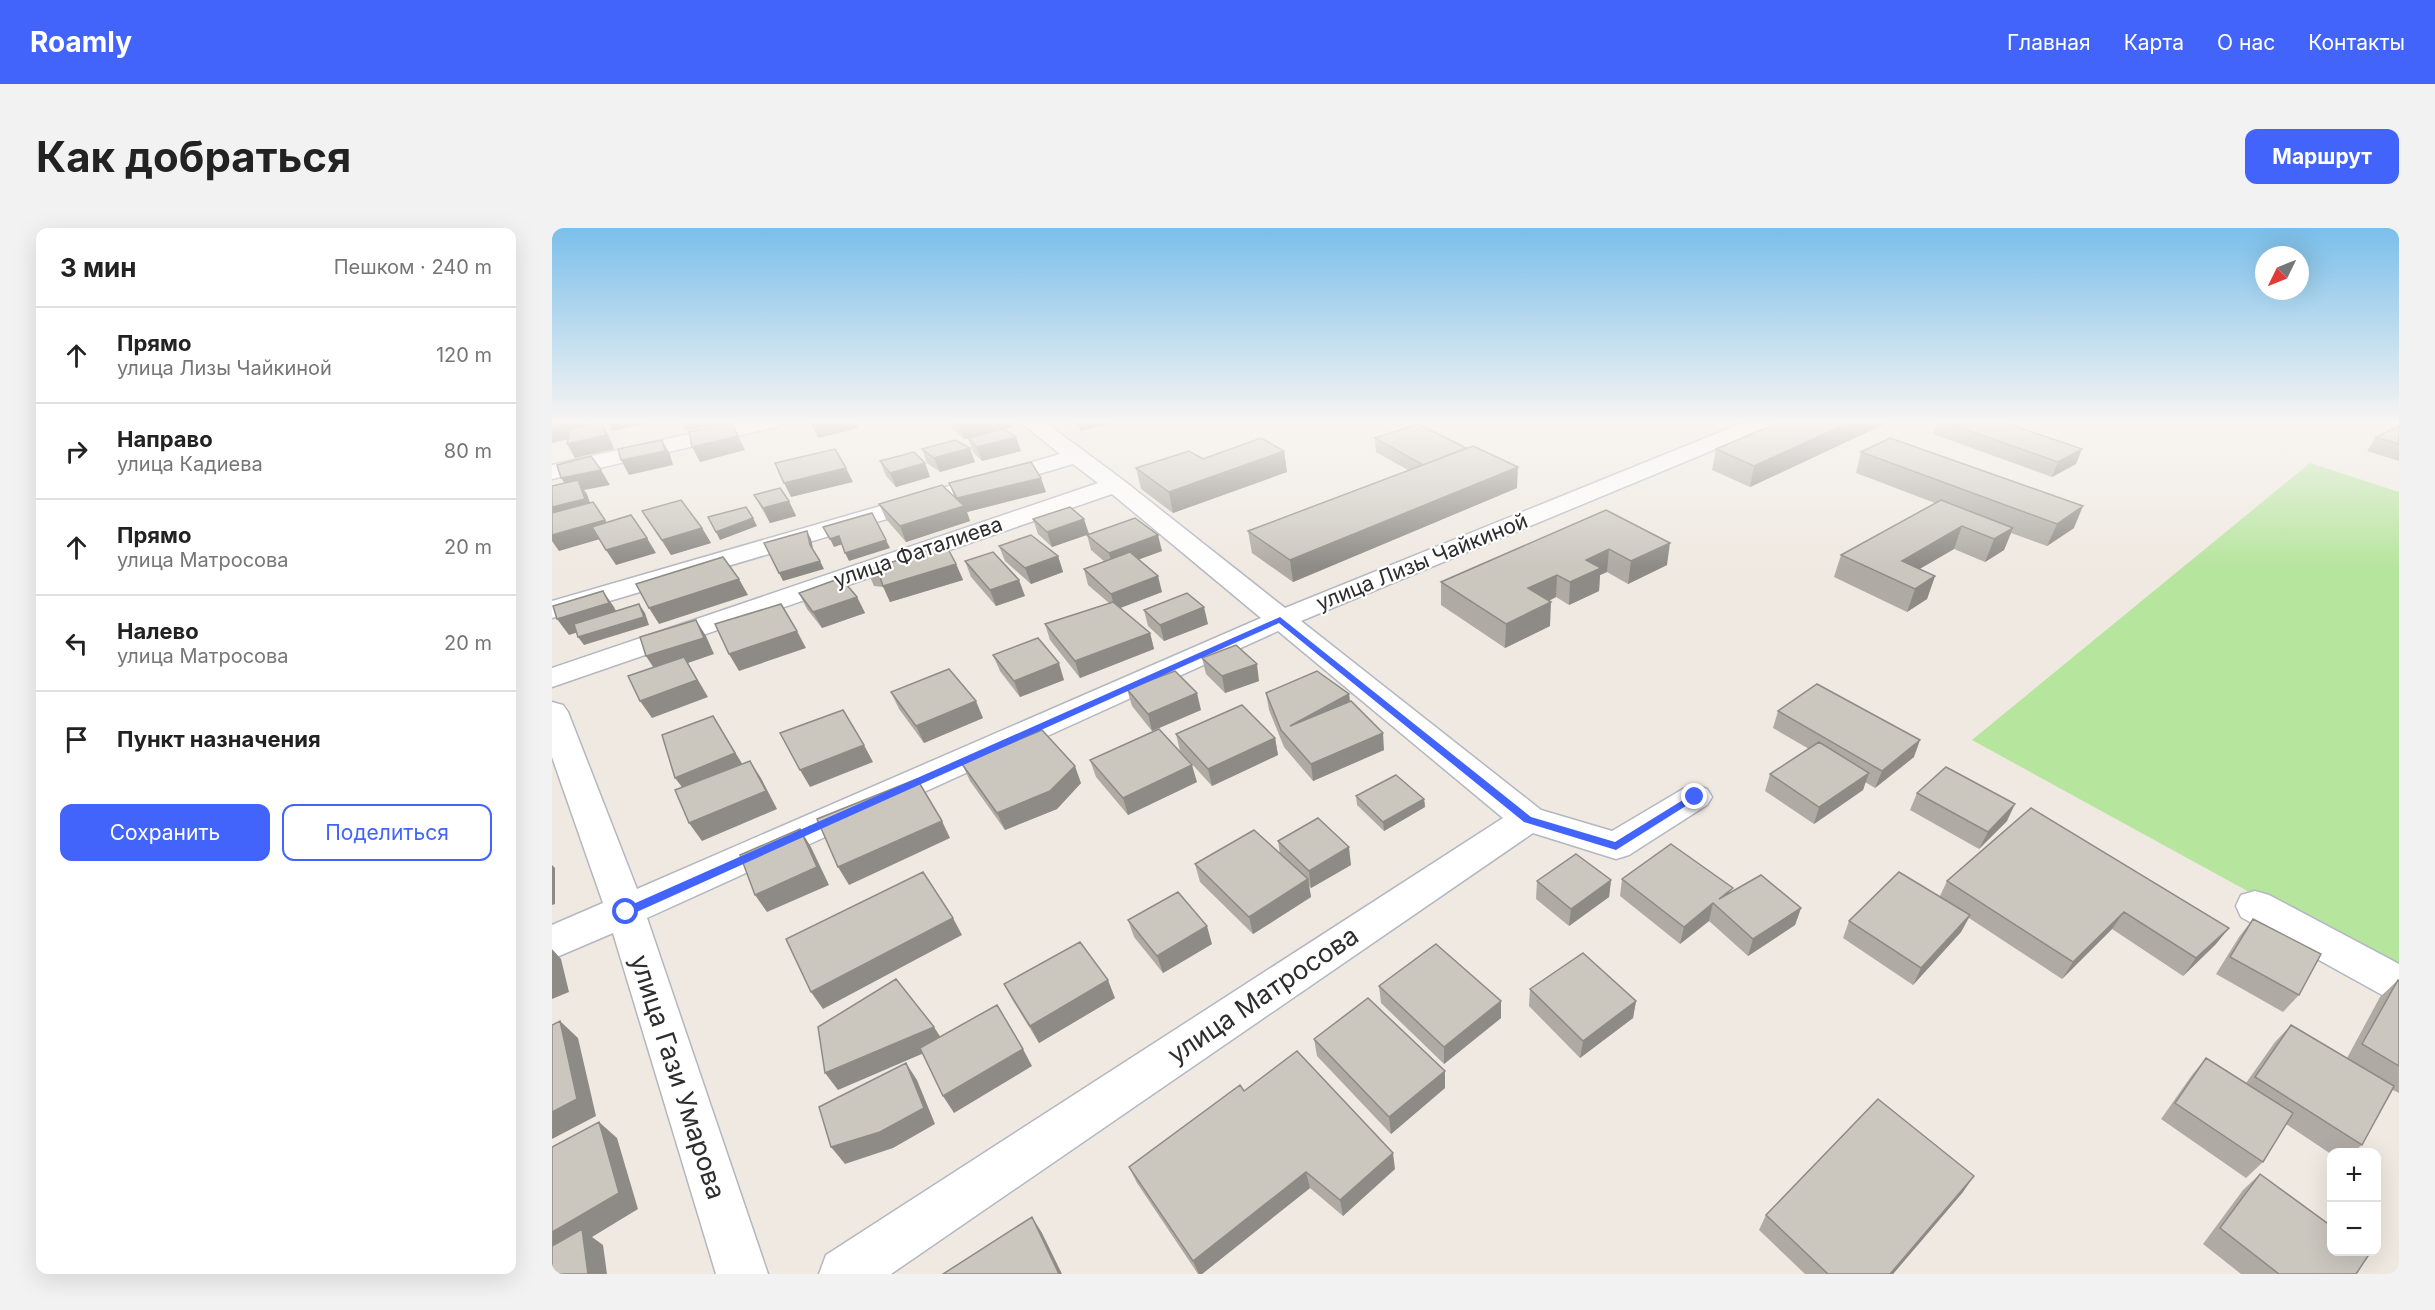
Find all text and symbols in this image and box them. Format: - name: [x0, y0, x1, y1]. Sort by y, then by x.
- text: Roamly: [30, 25, 132, 59]
- text: Главная: [2007, 30, 2091, 55]
- text: Карта: [2124, 30, 2184, 55]
- text: О нас: [2217, 30, 2275, 55]
- text: Контакты: [2308, 30, 2405, 55]
- button: Маршрут: [2245, 129, 2399, 184]
- text: Как добраться: [36, 131, 351, 182]
- north arrow: [2255, 246, 2309, 300]
- text: 3 мин: [60, 252, 136, 283]
- text: Пешком · 240 m: [334, 255, 492, 279]
- text: Прямо: [117, 330, 191, 356]
- icon: ahead: [60, 339, 93, 372]
- text: 120 m: [436, 343, 492, 367]
- text: улица Лизы Чайкиной: [117, 356, 332, 380]
- text: Направо: [117, 426, 213, 452]
- icon: right: [60, 435, 93, 468]
- text: 80 m: [444, 439, 492, 463]
- text: улица Кадиева: [117, 452, 263, 476]
- street label: улица Лизы Чайкиной: [1313, 508, 1531, 615]
- street label: улица Фаталиева: [830, 511, 1005, 592]
- text: Прямо: [117, 522, 191, 548]
- icon: ahead: [60, 531, 93, 564]
- text: 20 m: [444, 535, 492, 559]
- text: улица Матросова: [117, 548, 289, 572]
- text: Налево: [117, 618, 199, 644]
- icon: left: [60, 627, 93, 660]
- text: 20 m: [444, 631, 492, 655]
- text: улица Матросова: [117, 644, 289, 668]
- icon: arrive: [60, 723, 93, 756]
- text: Пункт назначения: [117, 726, 321, 752]
- route end: [1681, 783, 1707, 809]
- button: Сохранить: [60, 804, 270, 861]
- button: Поделиться: [282, 804, 492, 861]
- route start: [612, 898, 638, 924]
- street label: улица Матросова: [1162, 919, 1364, 1070]
- street label: улица Гази Умарова: [624, 951, 733, 1203]
- map controls: [2327, 1148, 2381, 1256]
- button: +: [2327, 1148, 2381, 1202]
- button: −: [2327, 1202, 2381, 1256]

